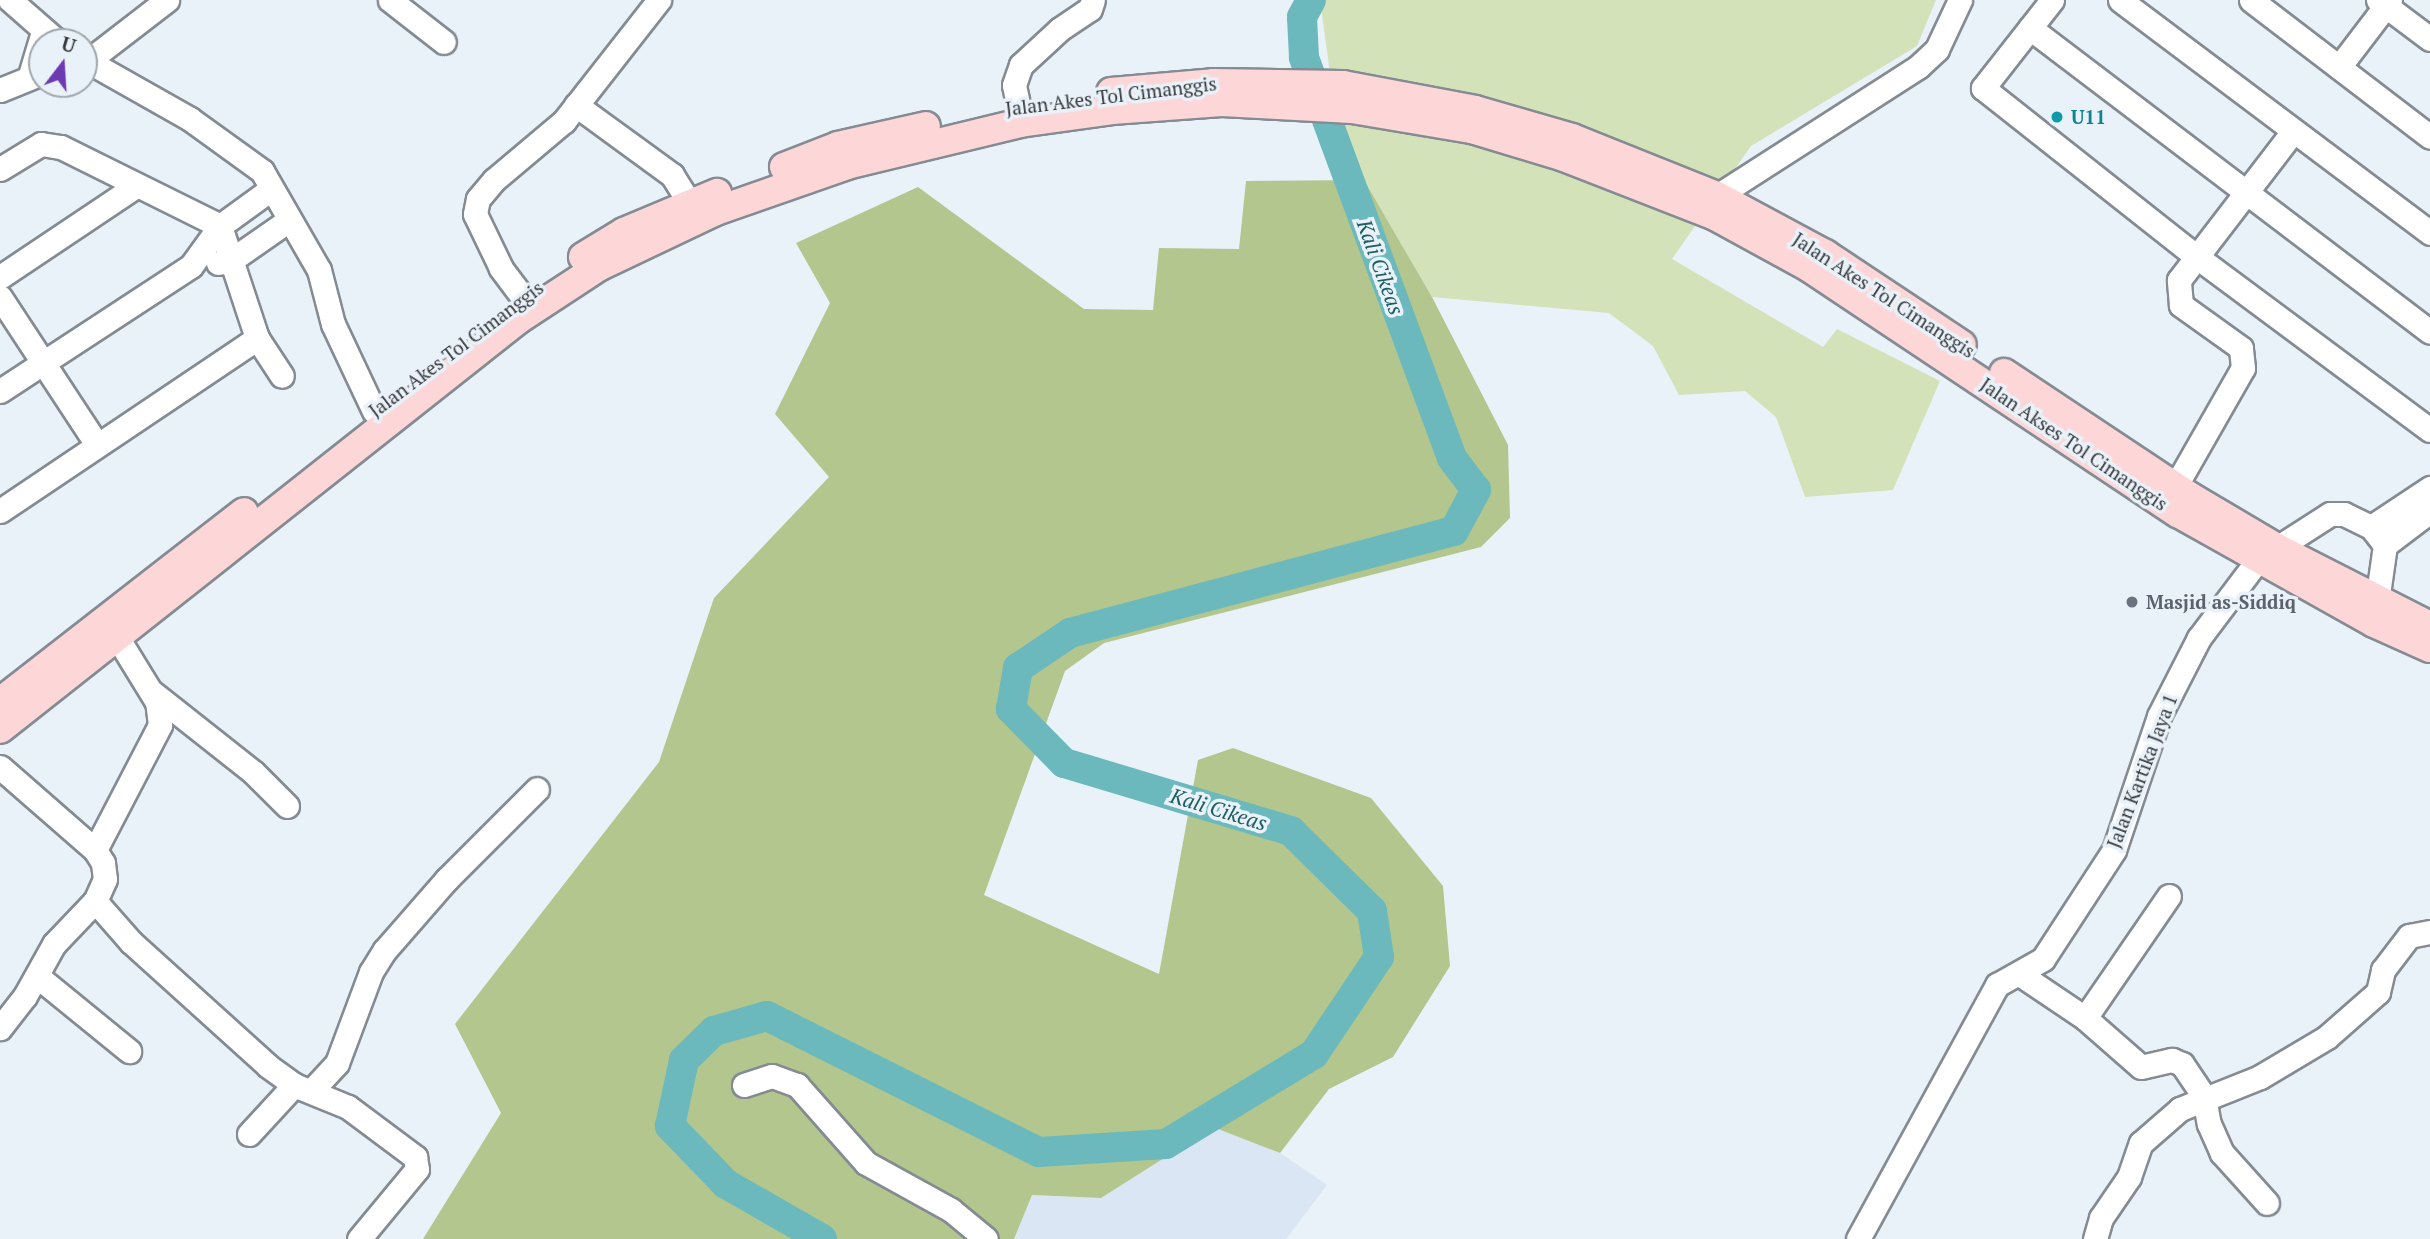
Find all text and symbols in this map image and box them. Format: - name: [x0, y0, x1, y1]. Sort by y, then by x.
- north arrow: [28, 28, 98, 98]
- text: U: [59, 30, 79, 58]
- street label: Jalan Akes Tol Cimanggis: [1004, 72, 1218, 120]
- place label: U11: [2071, 106, 2106, 128]
- marker: U11: [2049, 109, 2065, 125]
- water label: Kali Cikeas: [1352, 216, 1410, 318]
- street label: Jalan Akes Tol Cimanggis: [1789, 227, 1979, 363]
- street label: Jalan Akes Tol Cimanggis: [364, 276, 548, 422]
- street label: Jalan Akses Tol Cimanggis: [1976, 373, 2172, 515]
- place label: Masjid as-Siddiq: [2146, 591, 2296, 613]
- marker: Masjid as-Siddiq: [2124, 594, 2140, 610]
- street label: Jalan Kartika Jaya 1: [2102, 691, 2182, 851]
- water label: Kali Cikeas: [1168, 782, 1270, 836]

